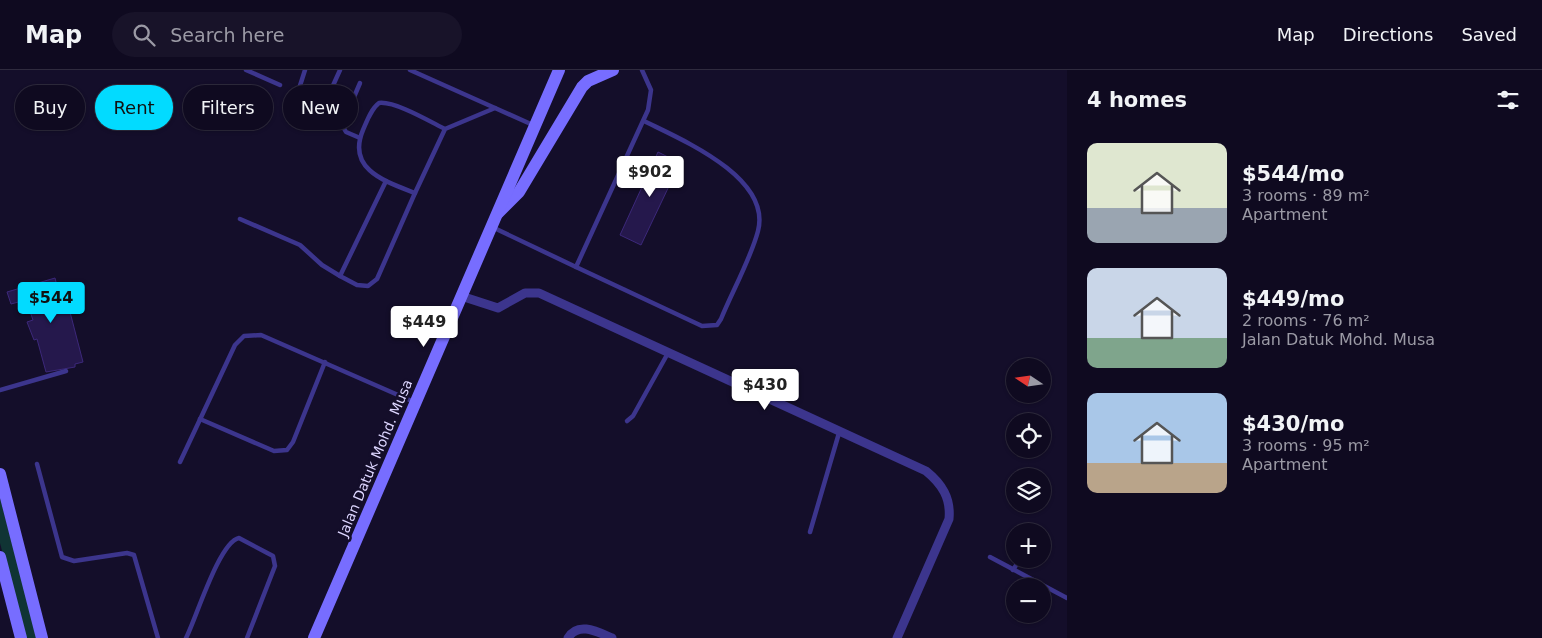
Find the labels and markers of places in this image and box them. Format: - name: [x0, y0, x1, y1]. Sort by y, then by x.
- pin: $902: [620, 156, 680, 198]
- pin: $544: [21, 282, 81, 324]
- pin: $449: [394, 306, 454, 348]
- pin: $430: [735, 368, 795, 411]

